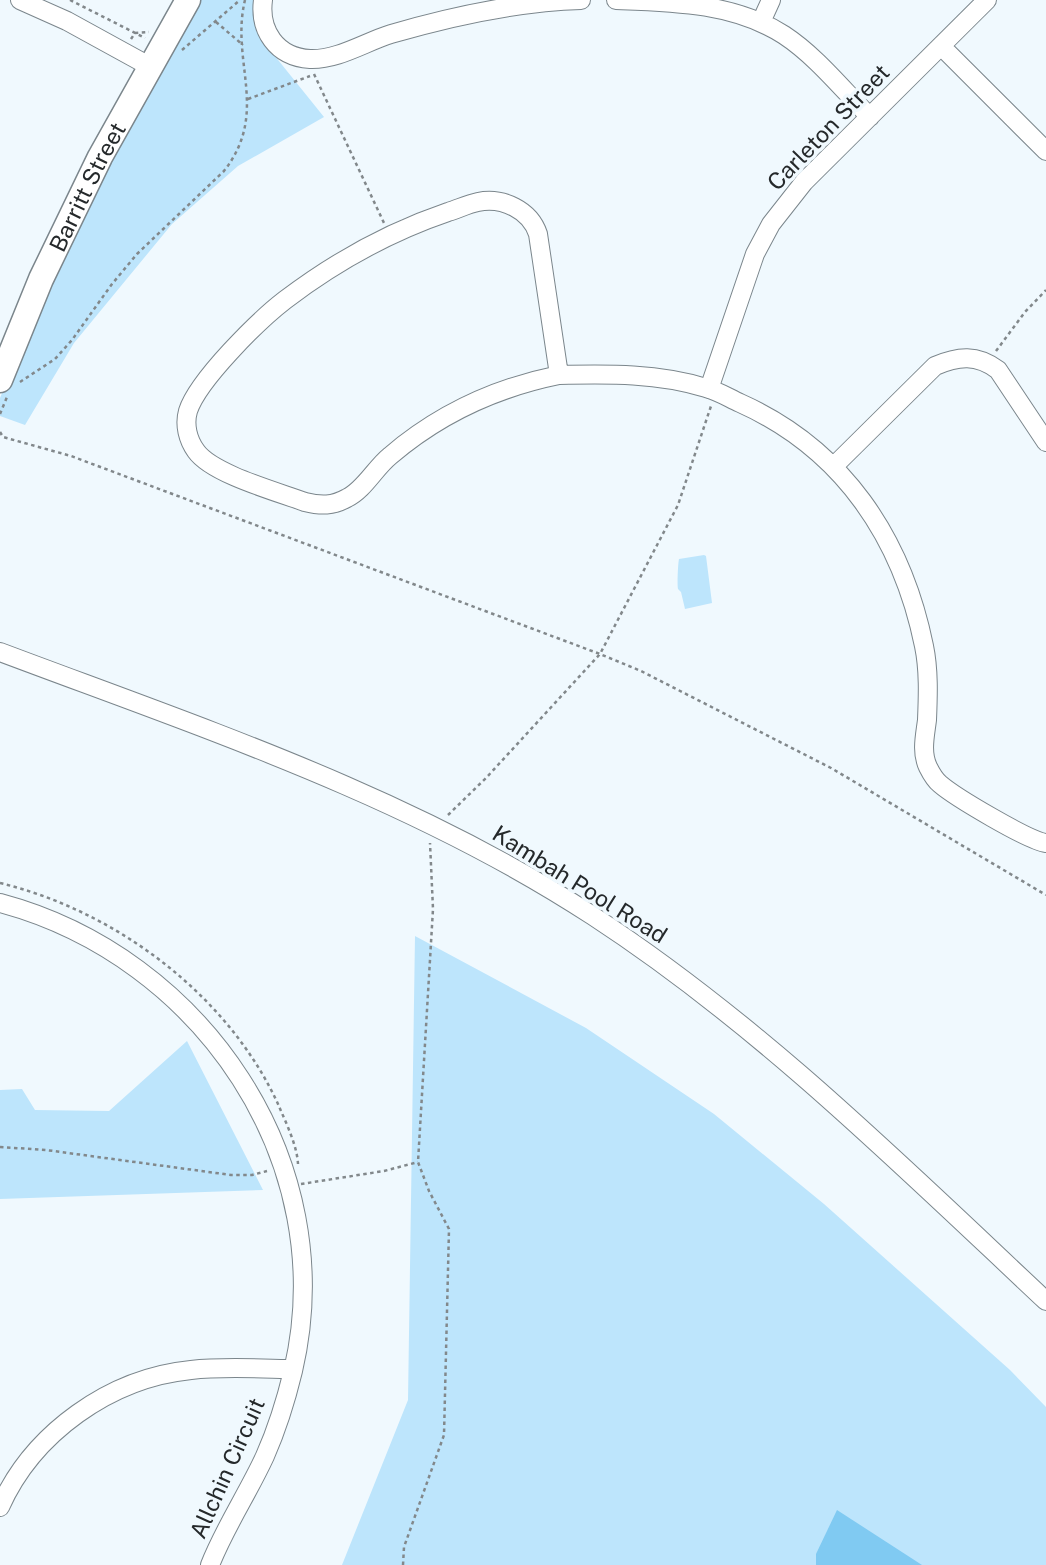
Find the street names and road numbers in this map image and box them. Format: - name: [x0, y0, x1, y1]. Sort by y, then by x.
- street label: Carleton Street: [761, 59, 895, 195]
- street label: Barritt Street: [43, 117, 130, 256]
- street label: Kambah Pool Road: [488, 819, 672, 949]
- street label: Allchin Circuit: [184, 1394, 270, 1542]

